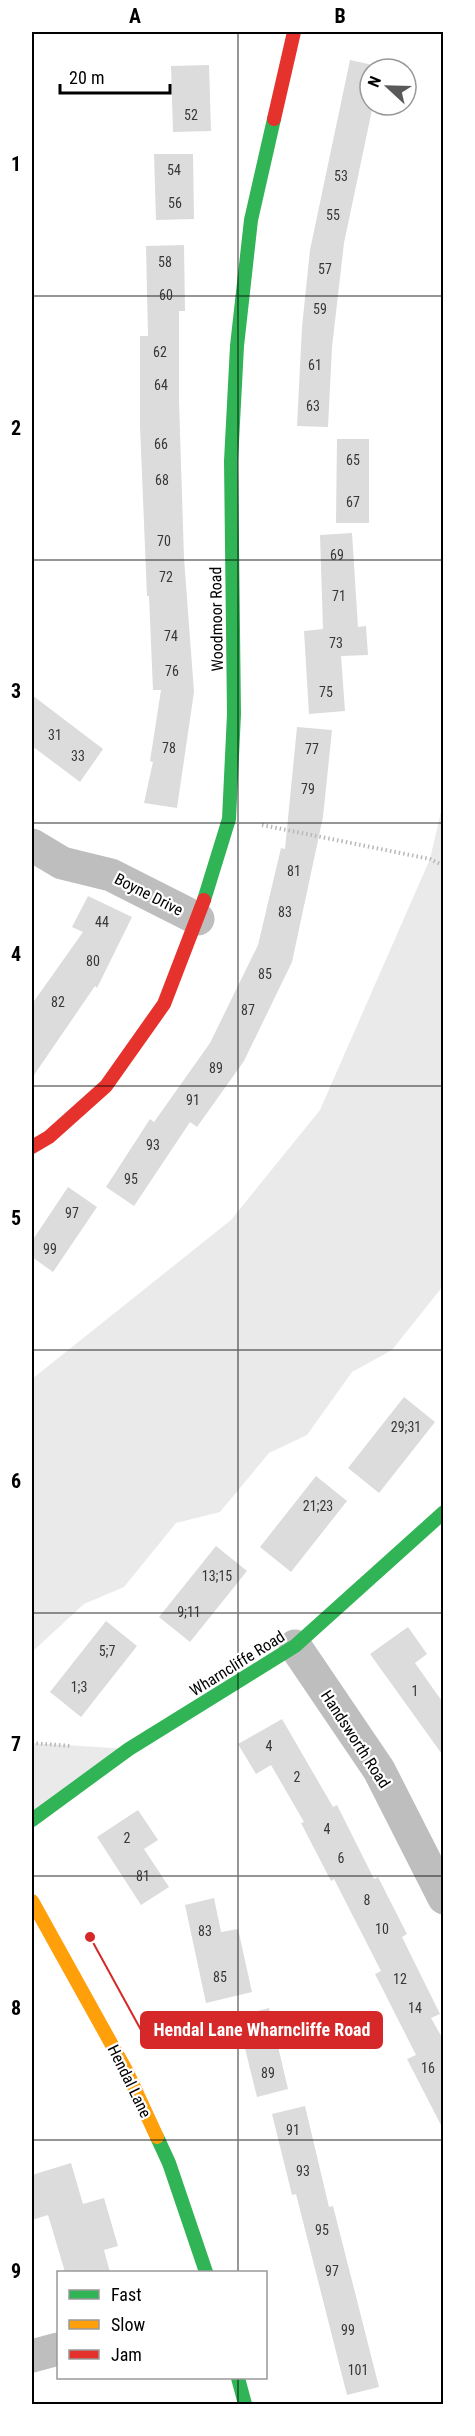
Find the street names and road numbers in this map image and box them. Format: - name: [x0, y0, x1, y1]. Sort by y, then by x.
- street label: Woodmoor Road: [206, 566, 227, 672]
- street label: Boyne Drive: [111, 869, 186, 920]
- street label: Wharncliffe Road: [186, 1627, 288, 1700]
- street label: Handsworth Road: [317, 1687, 394, 1792]
- street label: Hendal Lane: [104, 2042, 155, 2121]

